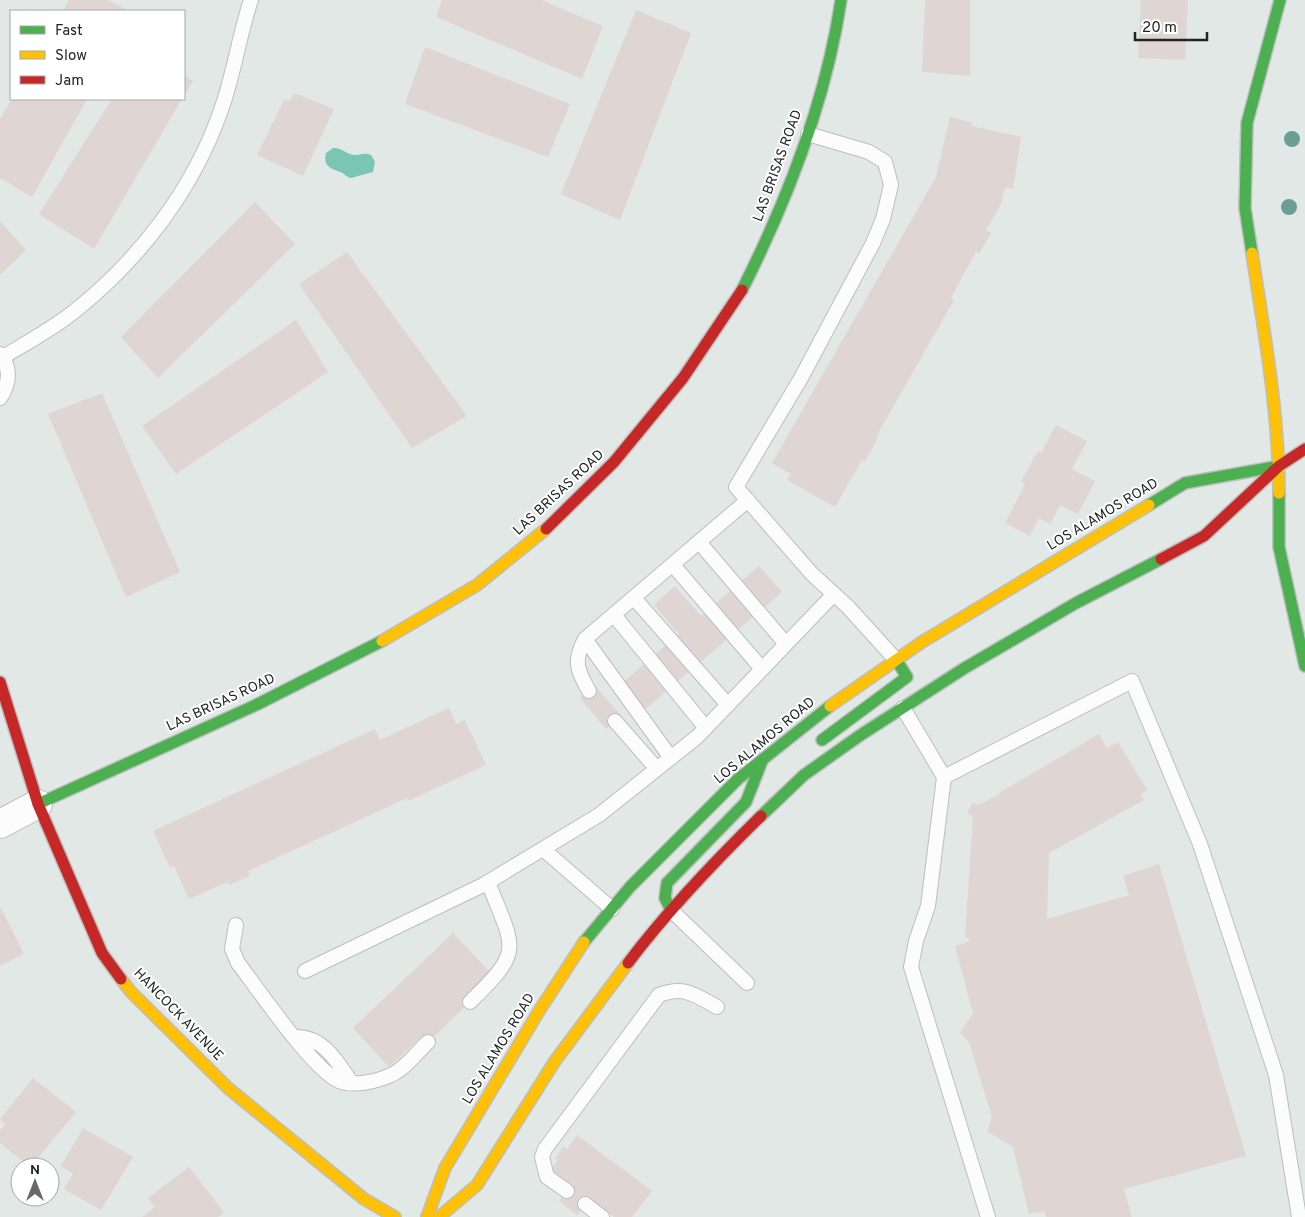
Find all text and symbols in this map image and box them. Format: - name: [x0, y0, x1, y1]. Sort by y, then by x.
- legend: [10, 10, 185, 100]
- scale bar: [1135, 10, 1208, 42]
- text: 20 m: [1142, 19, 1177, 38]
- text: Fast: [55, 22, 83, 41]
- text: Slow: [55, 47, 87, 66]
- text: Jam: [55, 72, 84, 91]
- street label: LAS BRISAS ROAD: [750, 108, 806, 224]
- street label: LAS BRISAS ROAD: [510, 447, 608, 539]
- street label: LOS ALAMOS ROAD: [1044, 475, 1162, 555]
- street label: LAS BRISAS ROAD: [164, 670, 278, 736]
- street label: LOS ALAMOS ROAD: [711, 694, 819, 788]
- street label: HANCOCK AVENUE: [130, 965, 226, 1065]
- street label: LOS ALAMOS ROAD: [459, 990, 539, 1108]
- north arrow: [10, 1157, 60, 1207]
- text: N: [30, 1162, 40, 1179]

